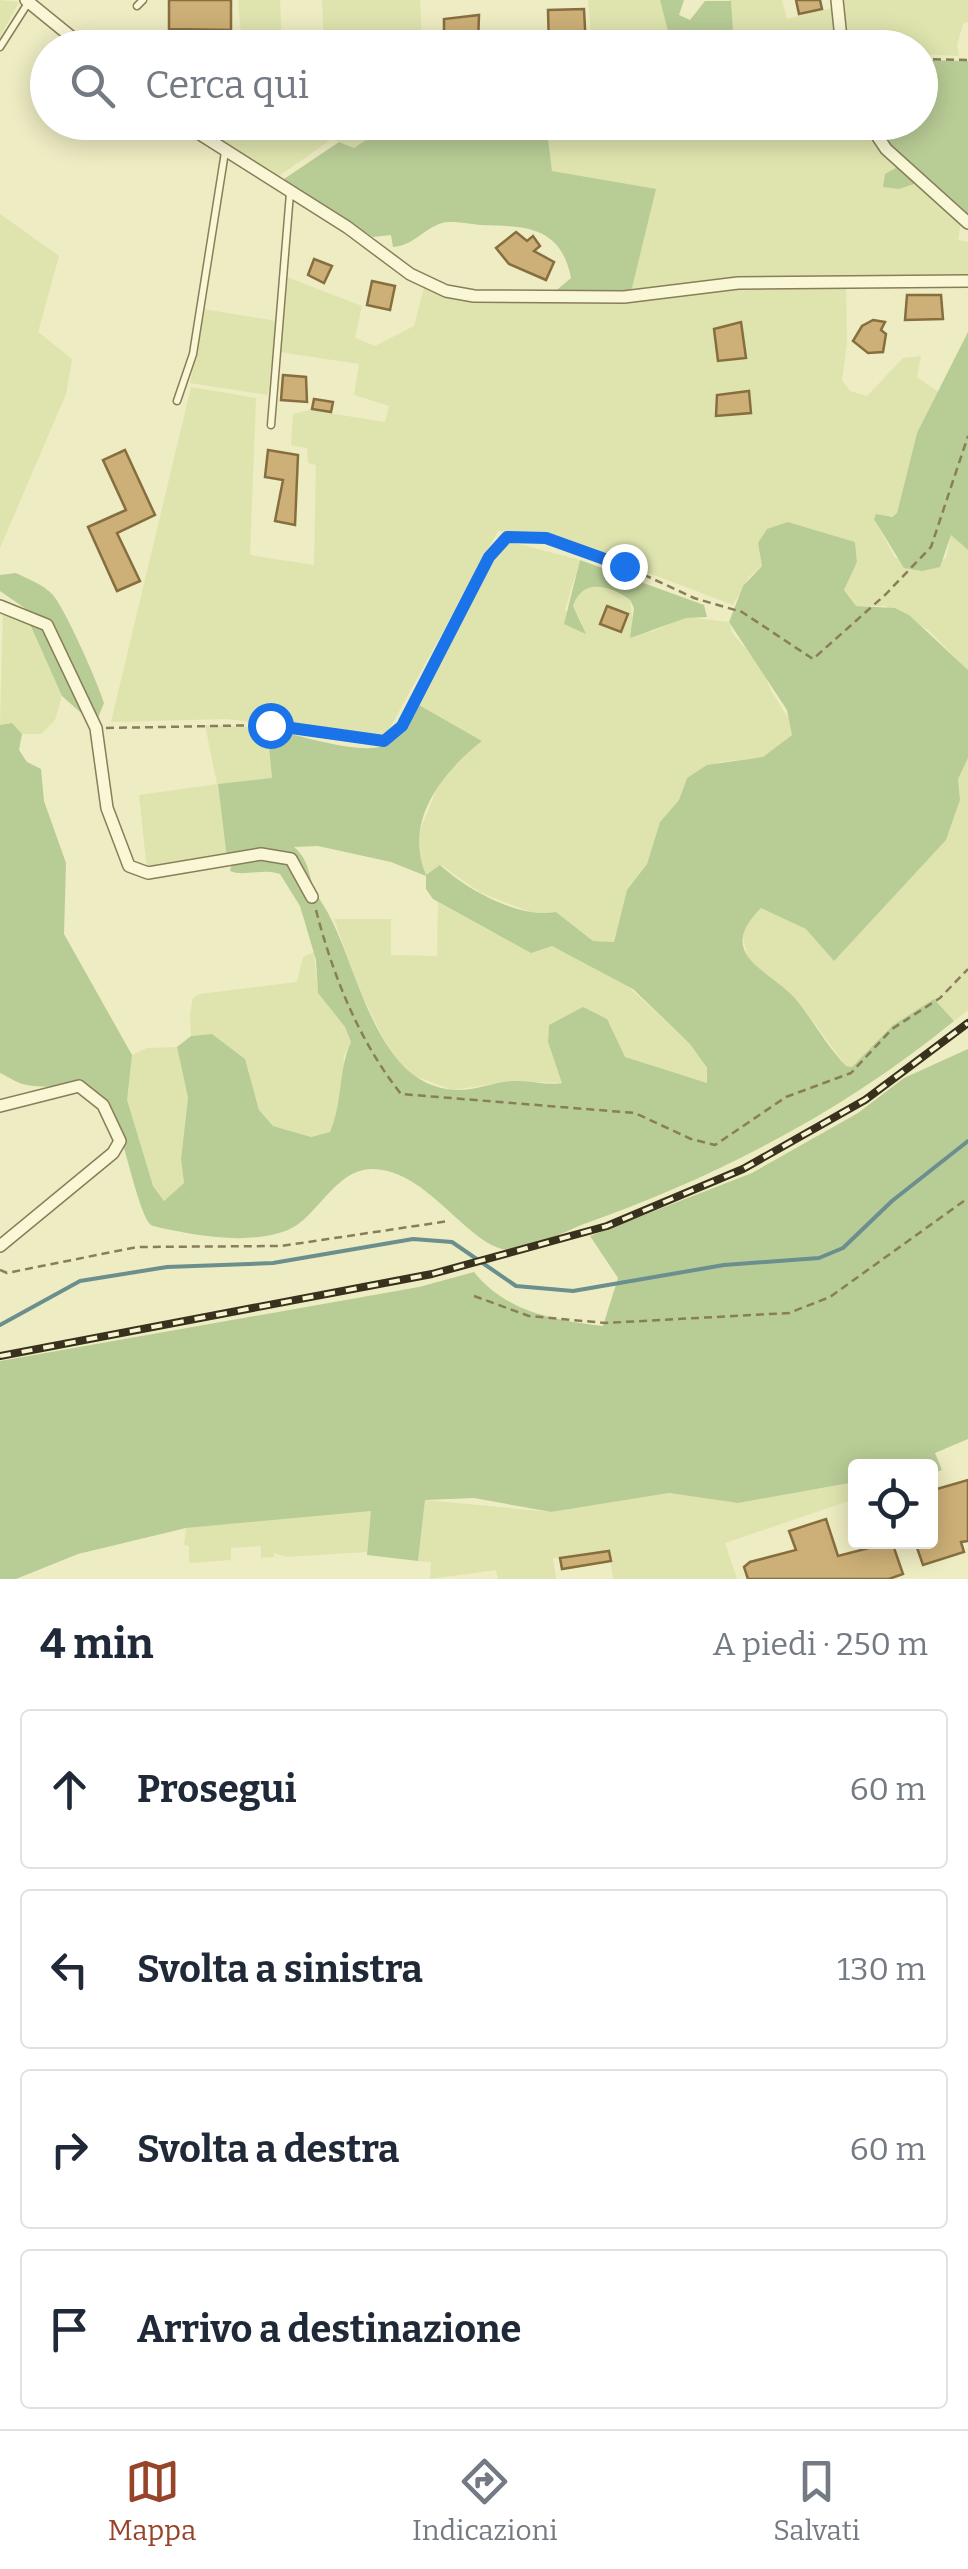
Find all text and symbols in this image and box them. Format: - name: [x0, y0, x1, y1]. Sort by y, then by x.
- search box: [30, 30, 938, 140]
- icon: search: [65, 58, 120, 113]
- text: Cerca qui: [145, 62, 309, 108]
- route end: [602, 544, 648, 590]
- route start: [248, 703, 294, 749]
- map controls: [848, 1459, 938, 1549]
- button: locate: [848, 1459, 938, 1549]
- text: 4 min: [40, 1619, 154, 1669]
- text: A piedi · 250 m: [713, 1625, 928, 1663]
- icon: ahead: [42, 1762, 97, 1817]
- text: Prosegui: [137, 1766, 297, 1812]
- text: 60 m: [850, 1770, 926, 1808]
- icon: left: [42, 1942, 97, 1997]
- text: Svolta a sinistra: [137, 1946, 423, 1992]
- text: 130 m: [837, 1950, 926, 1988]
- icon: right: [42, 2122, 97, 2177]
- text: Svolta a destra: [137, 2126, 399, 2172]
- text: 60 m: [850, 2130, 926, 2168]
- icon: arrive: [42, 2302, 97, 2357]
- text: Arrivo a destinazione: [137, 2306, 521, 2352]
- tab: Mappa: [108, 2454, 196, 2547]
- tab: Indicazioni: [412, 2454, 558, 2547]
- tab: Salvati: [773, 2454, 860, 2547]

